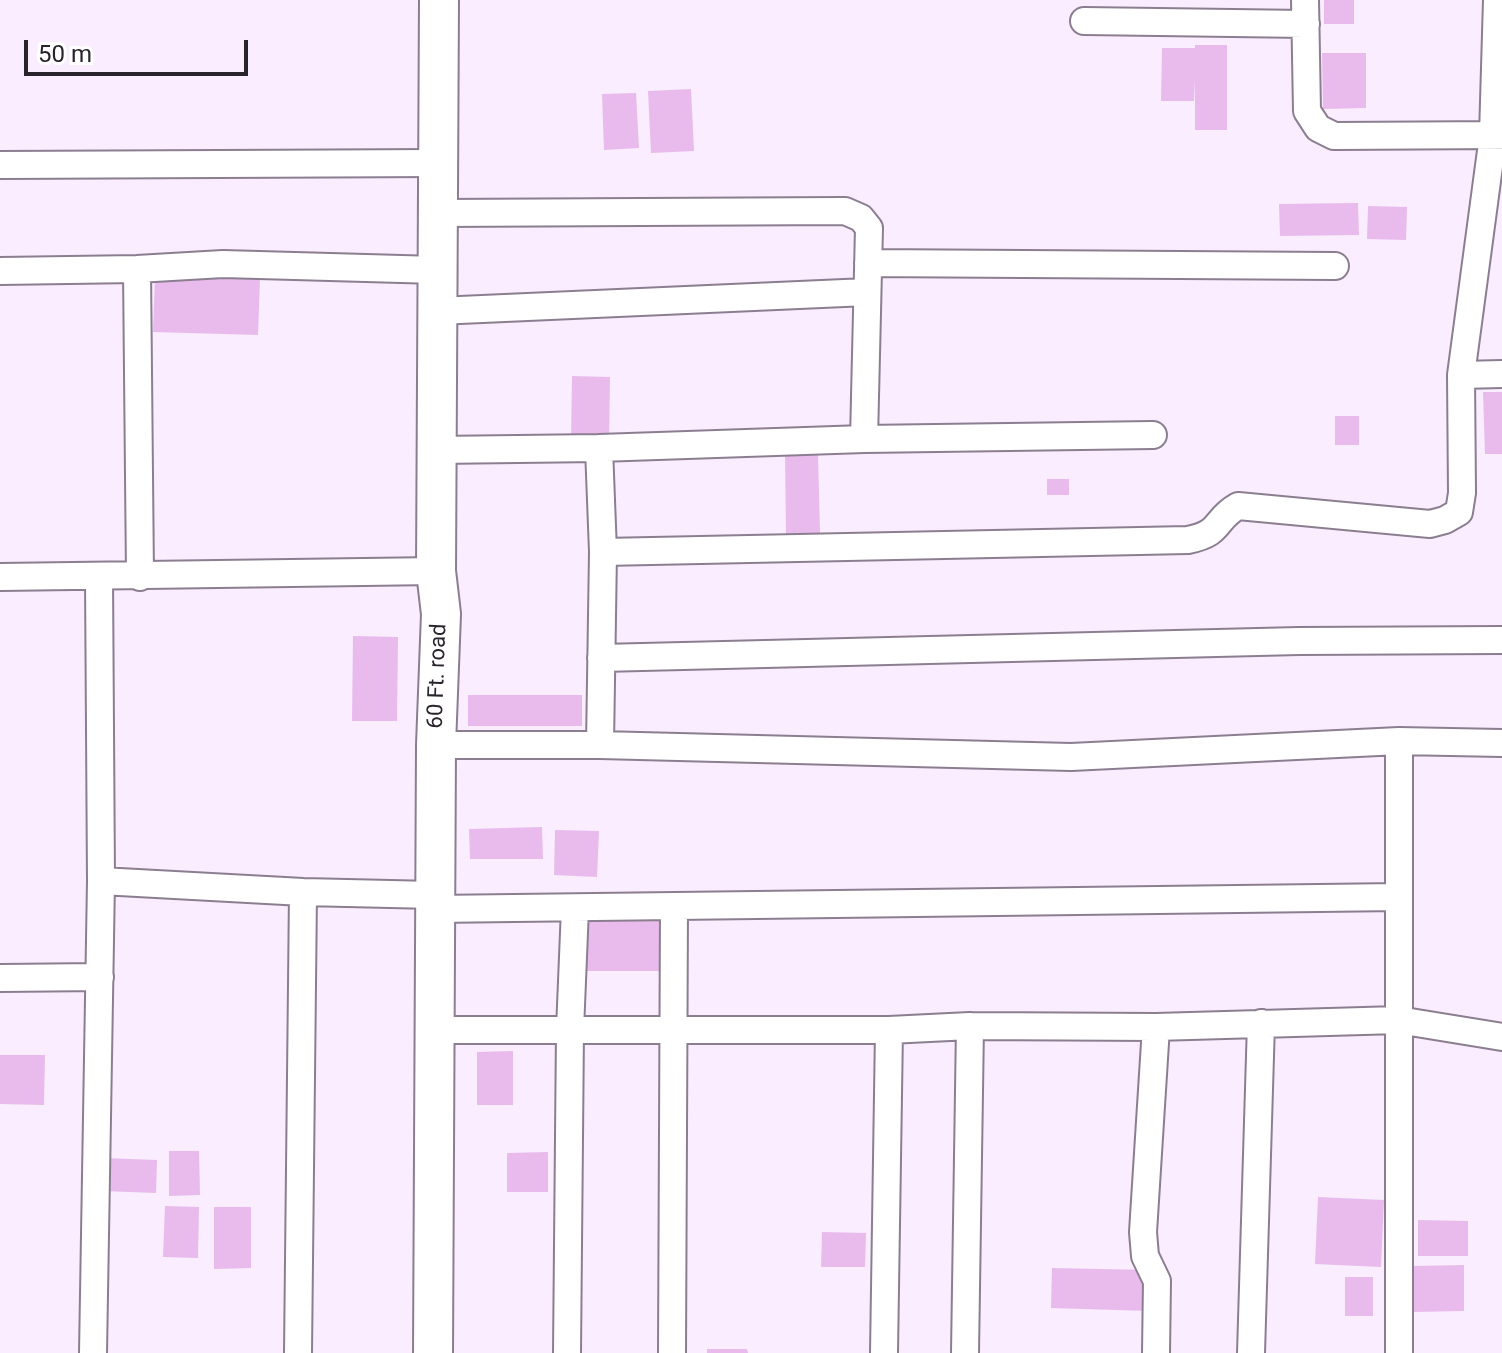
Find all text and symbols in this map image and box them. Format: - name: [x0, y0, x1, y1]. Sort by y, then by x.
- scale bar: [28, 24, 252, 74]
- text: 50 m: [38, 40, 92, 68]
- street label: 60 Ft. road: [423, 623, 453, 729]

